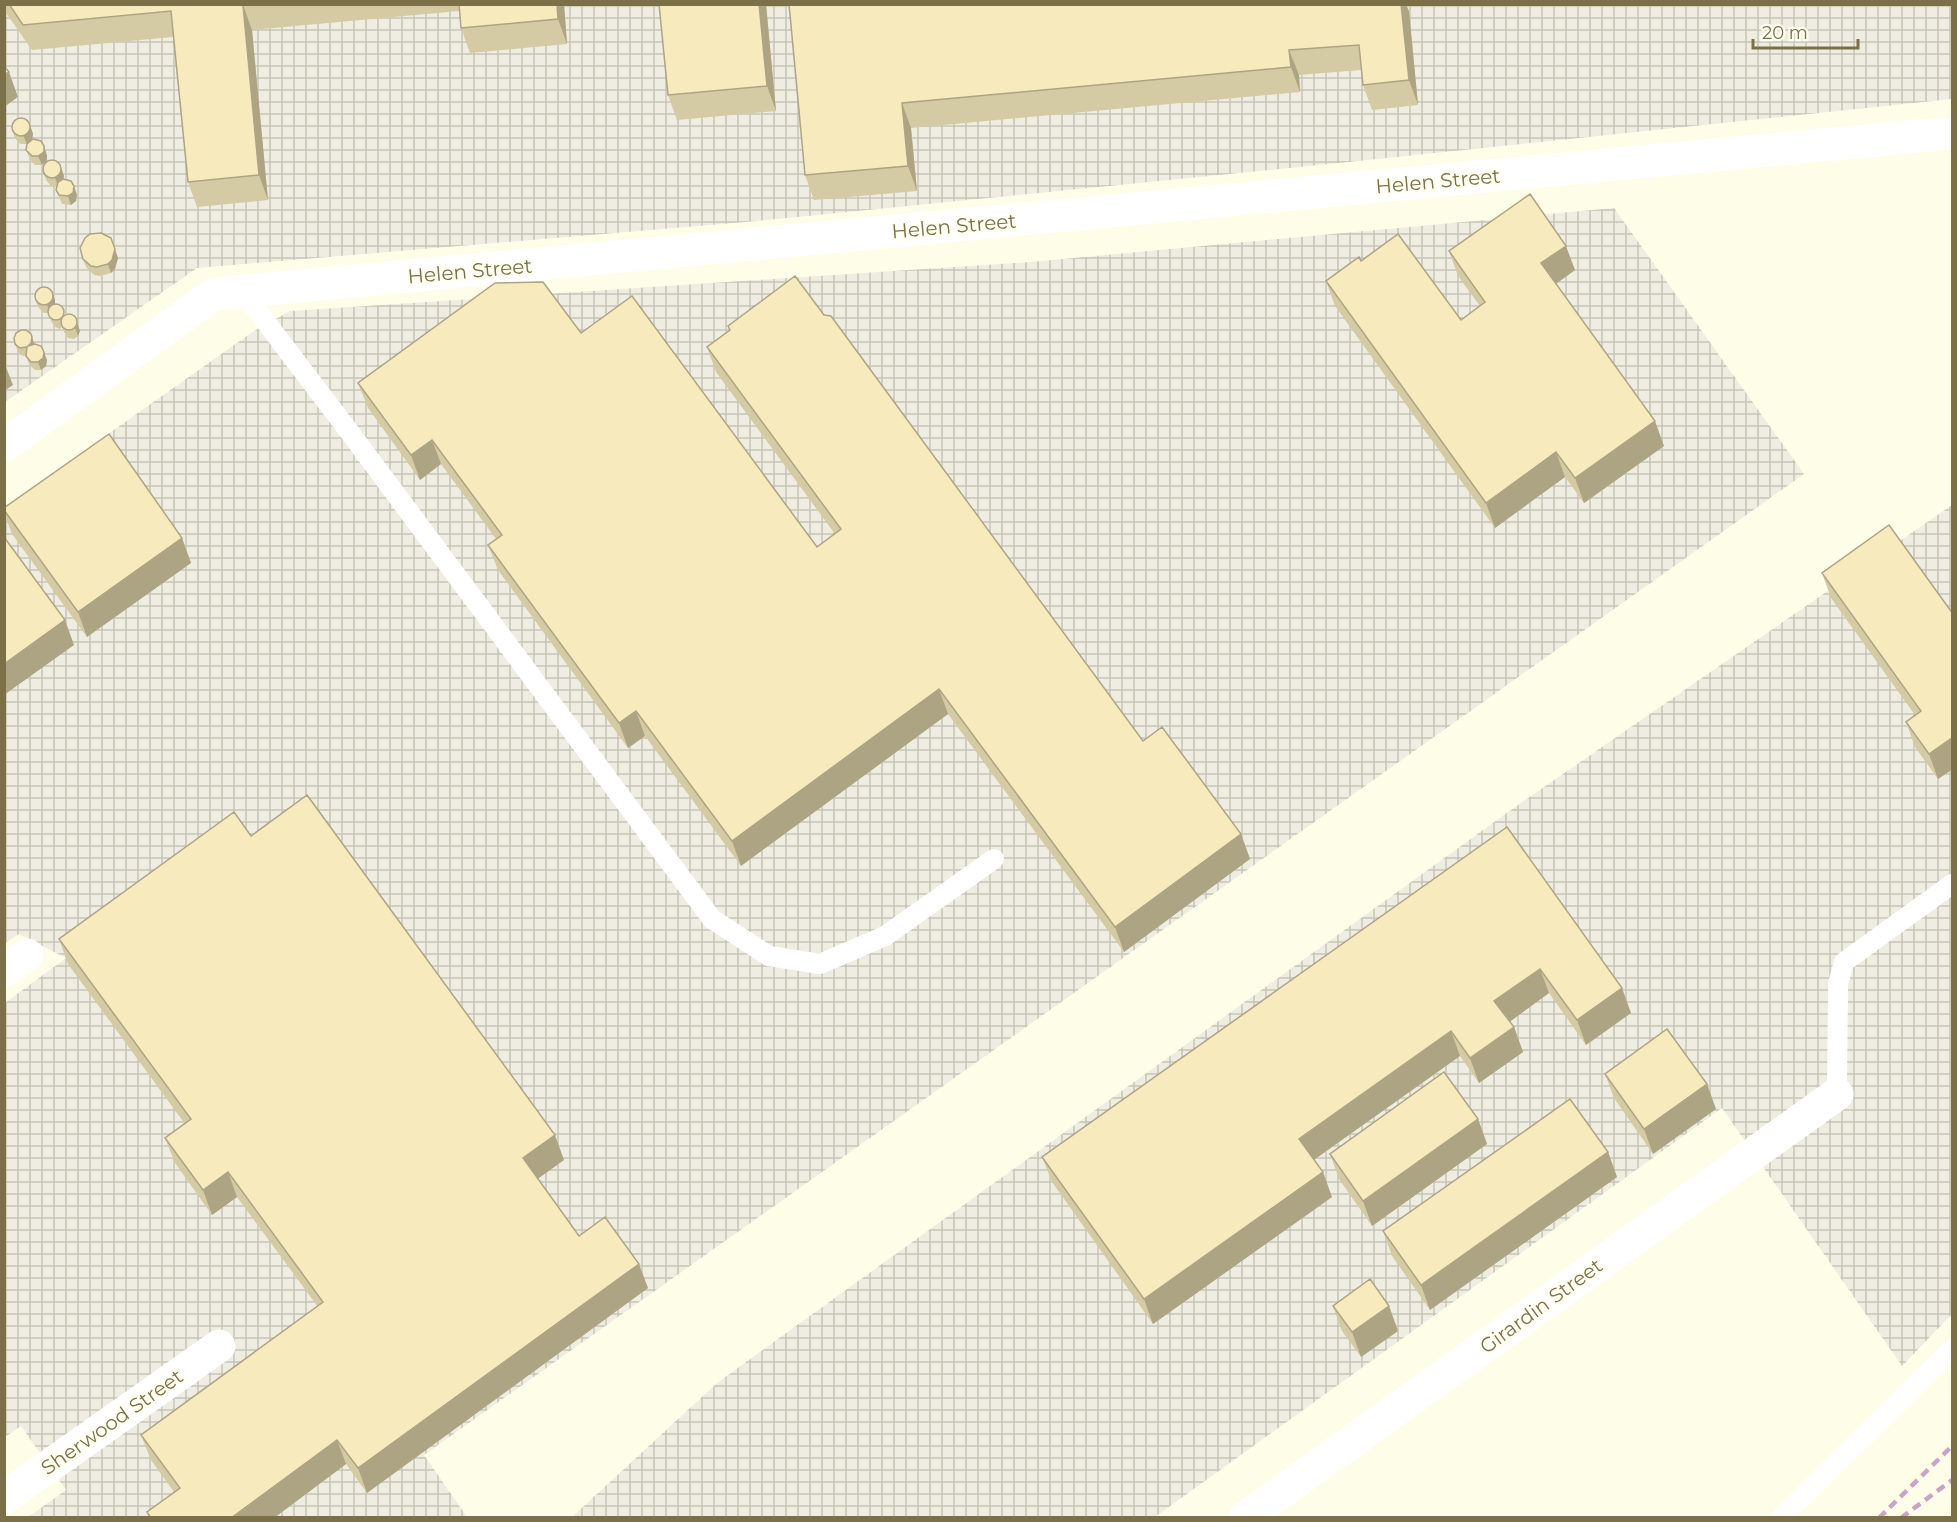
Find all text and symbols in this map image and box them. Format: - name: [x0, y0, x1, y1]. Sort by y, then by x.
- scale bar: [1753, 12, 1858, 50]
- text: 20 m: [1762, 22, 1808, 44]
- street label: Helen Street: [1375, 164, 1501, 198]
- street label: Helen Street: [891, 209, 1017, 243]
- street label: Helen Street: [407, 254, 533, 288]
- street label: Girardin Street: [1475, 1253, 1607, 1359]
- street label: Sherwood Street: [36, 1364, 188, 1480]

